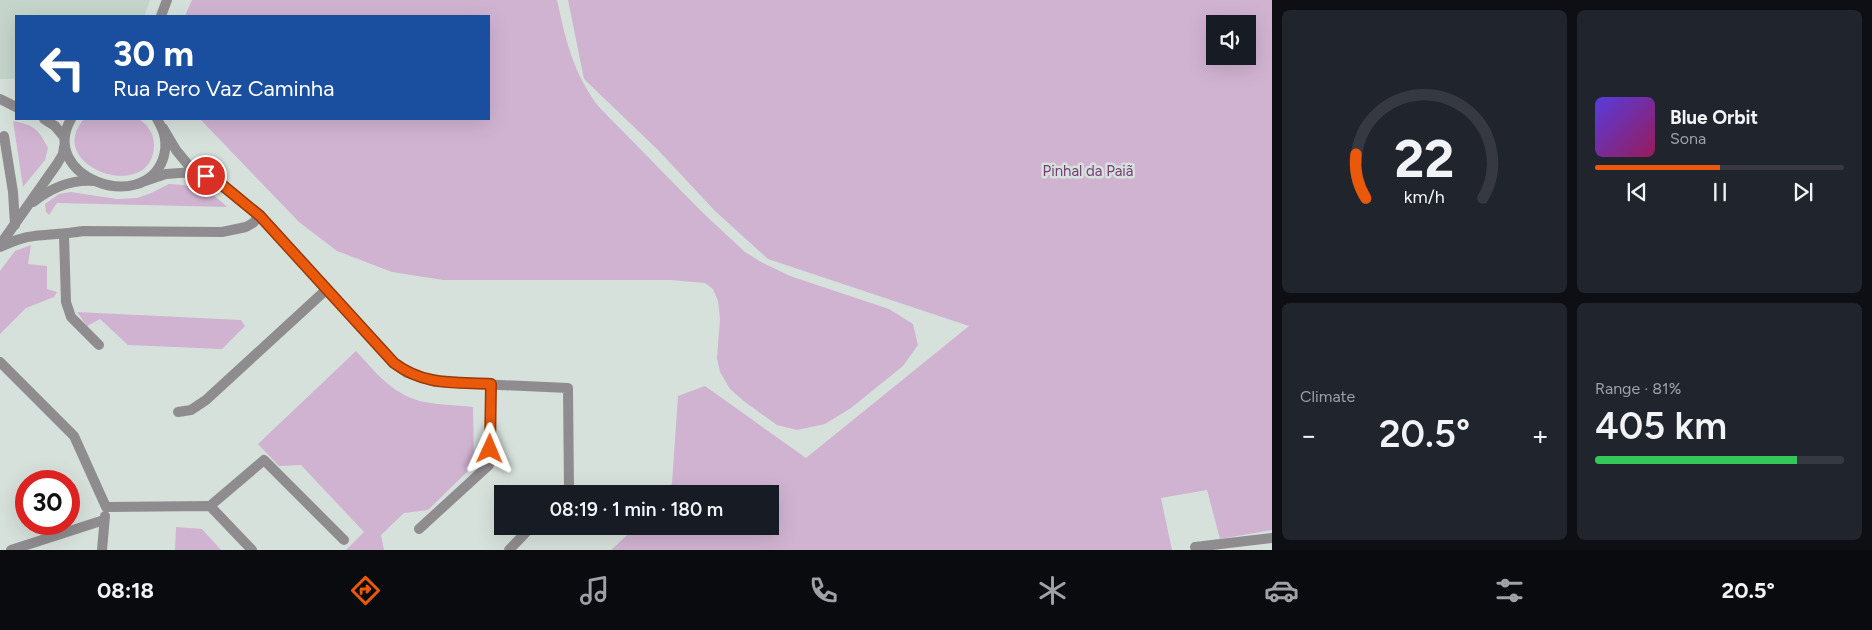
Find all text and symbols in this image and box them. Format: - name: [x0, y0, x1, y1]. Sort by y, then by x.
- map controls: [1206, 15, 1256, 65]
- button: sound: [1206, 15, 1256, 65]
- text: 30 m: [113, 33, 194, 75]
- icon: left: [30, 35, 95, 100]
- text: Rua Pero Vaz Caminha: [113, 75, 334, 102]
- text: Blue Orbit: [1670, 106, 1758, 129]
- text: 22: [1394, 128, 1455, 190]
- text: Sona: [1670, 129, 1706, 148]
- pin: [185, 155, 227, 197]
- icon: arrive: [192, 162, 220, 190]
- park label: Pinhal da Paiã: [1042, 162, 1134, 180]
- icon: previous: [1623, 178, 1651, 206]
- icon: pause: [1706, 178, 1734, 206]
- icon: next: [1789, 178, 1817, 206]
- text: km/h: [1404, 186, 1445, 207]
- text: Range · 81%: [1595, 379, 1681, 398]
- text: Climate: [1300, 387, 1355, 406]
- text: 405 km: [1595, 403, 1727, 449]
- text: 20.5°: [1379, 411, 1470, 457]
- text: −: [1300, 418, 1317, 452]
- text: +: [1532, 418, 1549, 452]
- position arrow: [463, 422, 515, 474]
- speed limit sign: 30: [15, 470, 80, 535]
- text: 08:19 · 1 min · 180 m: [550, 498, 723, 521]
- icon: directions: [348, 573, 383, 608]
- icon: music: [577, 573, 612, 608]
- icon: phone: [806, 573, 841, 608]
- icon: climate: [1035, 573, 1070, 608]
- icon: car: [1264, 573, 1299, 608]
- icon: filters: [1492, 573, 1527, 608]
- text: 08:18: [97, 577, 154, 604]
- text: 20.5°: [1721, 577, 1775, 604]

